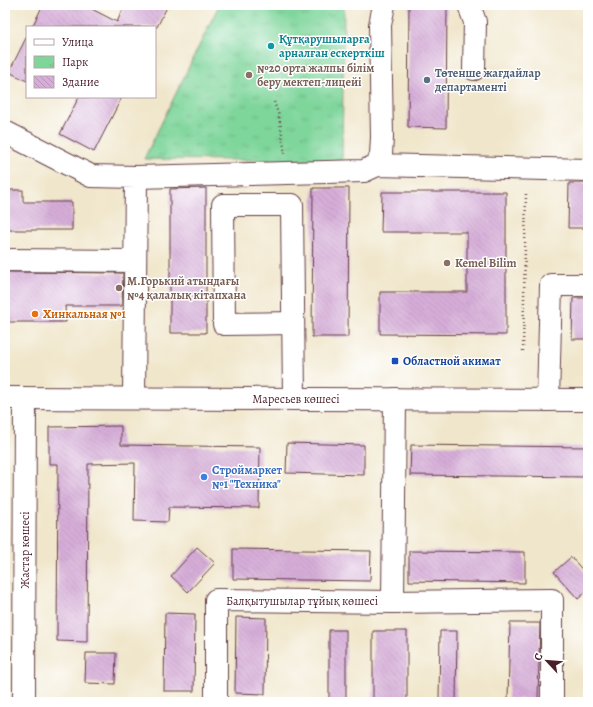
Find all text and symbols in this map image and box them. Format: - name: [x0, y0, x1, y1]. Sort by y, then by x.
- legend: [26, 26, 156, 98]
- place label: Құтқарушыларға арналған ескерткіш: [279, 31, 385, 61]
- text: Улица: [62, 34, 94, 50]
- marker: Құтқарушыларға арналған ескерткіш: [266, 41, 276, 51]
- text: Парк: [62, 54, 88, 70]
- place label: №20 орта жалпы білім беру мектеп-лицейі: [257, 60, 374, 90]
- place label: Төтенше жағдайлар департаменті: [434, 65, 541, 95]
- marker: №20 орта жалпы білім беру мектеп-лицейі: [244, 70, 254, 80]
- text: Здание: [62, 74, 99, 90]
- marker: Төтенше жағдайлар департаменті: [422, 75, 432, 85]
- place label: Kemel Bilim: [455, 255, 516, 271]
- marker: Kemel Bilim: [442, 258, 452, 268]
- place label: М.Горький атындағы №4 қалалық кітапхана: [127, 273, 246, 303]
- marker: М.Горький атындағы №4 қалалық кітапхана: [114, 283, 124, 293]
- place label: Хинкальная №1: [43, 306, 127, 322]
- marker: Хинкальная №1: [30, 309, 40, 319]
- place label: Областной акимат: [403, 353, 501, 369]
- marker: Областной акимат: [390, 356, 400, 366]
- street label: Маресьев көшесі: [252, 391, 340, 407]
- place label: Строймаркет №1 "Техника": [212, 462, 282, 492]
- marker: Строймаркет №1 "Техника": [199, 472, 209, 482]
- street label: Жастар көшесі: [17, 511, 33, 589]
- street label: Балқытушылар тұйық көшесі: [226, 593, 378, 609]
- north arrow: [527, 641, 567, 681]
- text: С: [530, 650, 547, 663]

